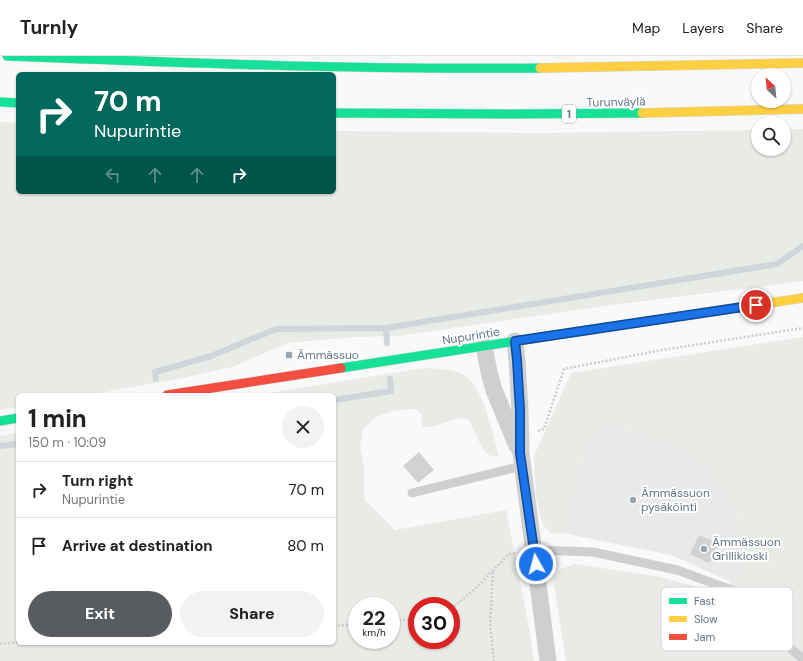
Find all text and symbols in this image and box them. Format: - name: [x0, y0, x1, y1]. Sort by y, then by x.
- text: Turnly: [20, 15, 78, 40]
- text: Map: [632, 19, 660, 37]
- text: Layers: [682, 19, 724, 37]
- text: Share: [746, 19, 783, 37]
- north arrow: [751, 68, 791, 108]
- map controls: [751, 68, 791, 156]
- text: 70 m: [94, 83, 162, 120]
- icon: right: [28, 88, 80, 140]
- street label: Turunväylä: [586, 93, 646, 111]
- road number: 1: [562, 105, 576, 123]
- button: search: [751, 116, 791, 156]
- text: Nupurintie: [94, 119, 181, 143]
- icon: left: [102, 164, 124, 186]
- icon: ahead: [144, 164, 166, 186]
- icon: ahead: [186, 164, 208, 186]
- icon: right: [228, 164, 250, 186]
- pin: [739, 288, 773, 322]
- icon: arrive: [745, 294, 767, 316]
- street label: Nupurintie: [441, 324, 501, 348]
- place label: Ämmässuo: [297, 347, 359, 363]
- marker: Ämmässuo: [284, 350, 294, 360]
- text: 1 min: [28, 403, 87, 434]
- button: close: [282, 406, 324, 448]
- text: 150 m · 10:09: [28, 434, 106, 451]
- text: Turn right: [62, 471, 133, 491]
- icon: right: [28, 479, 50, 501]
- text: 70 m: [289, 480, 324, 500]
- place label: Ämmässuon pysäköinti: [641, 485, 710, 515]
- text: Nupurintie: [62, 491, 125, 508]
- marker: Ämmässuon pysäköinti: [628, 495, 638, 505]
- place label: Ämmässuon Grillikioski: [712, 534, 781, 564]
- icon: arrive: [28, 535, 50, 557]
- text: Arrive at destination: [62, 536, 213, 556]
- text: 80 m: [287, 536, 324, 556]
- position arrow: [515, 543, 557, 585]
- marker: Ämmässuon Grillikioski: [699, 544, 709, 554]
- legend: [661, 587, 793, 651]
- button: Exit: [28, 591, 172, 637]
- button: Share: [180, 591, 324, 637]
- text: Fast: [694, 594, 715, 608]
- speed limit sign: 30: [408, 597, 460, 649]
- text: 22: [362, 605, 386, 631]
- text: Slow: [694, 612, 718, 626]
- text: km/h: [362, 626, 386, 639]
- text: Jam: [694, 630, 715, 644]

